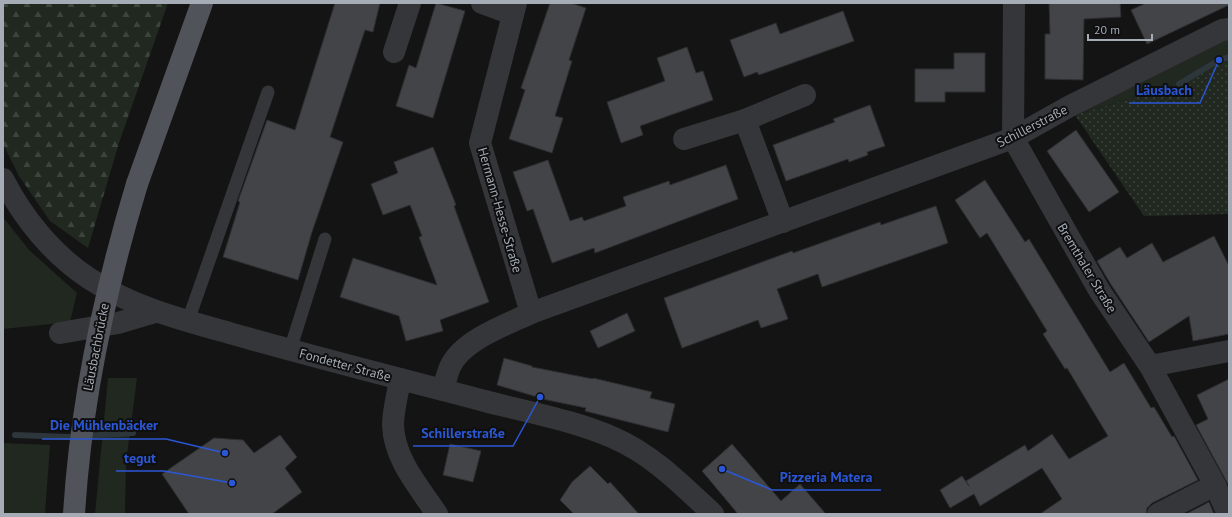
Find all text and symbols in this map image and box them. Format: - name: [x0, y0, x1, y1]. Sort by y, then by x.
- scale bar: [1088, 16, 1152, 42]
- text: 20 m: [1094, 22, 1120, 37]
- callout: Läusbach: [1129, 77, 1200, 103]
- text: Läusbach: [1136, 81, 1192, 99]
- street label: Schillerstraße: [994, 101, 1070, 151]
- street label: Hermann-Hesse-Straße: [474, 145, 526, 275]
- street label: Bremthaler Straße: [1053, 220, 1121, 316]
- street label: Läusbachbrücke: [79, 302, 113, 392]
- street label: Fondetter Straße: [297, 345, 393, 385]
- callout: Die Mühlenbäcker: [42, 413, 166, 439]
- text: Die Mühlenbäcker: [50, 416, 158, 434]
- callout: Schillerstraße: [413, 420, 513, 446]
- text: Schillerstraße: [421, 424, 505, 442]
- callout: tegut: [116, 445, 164, 471]
- text: tegut: [124, 449, 156, 467]
- callout: Pizzeria Matera: [772, 464, 881, 490]
- text: Pizzeria Matera: [780, 468, 872, 486]

